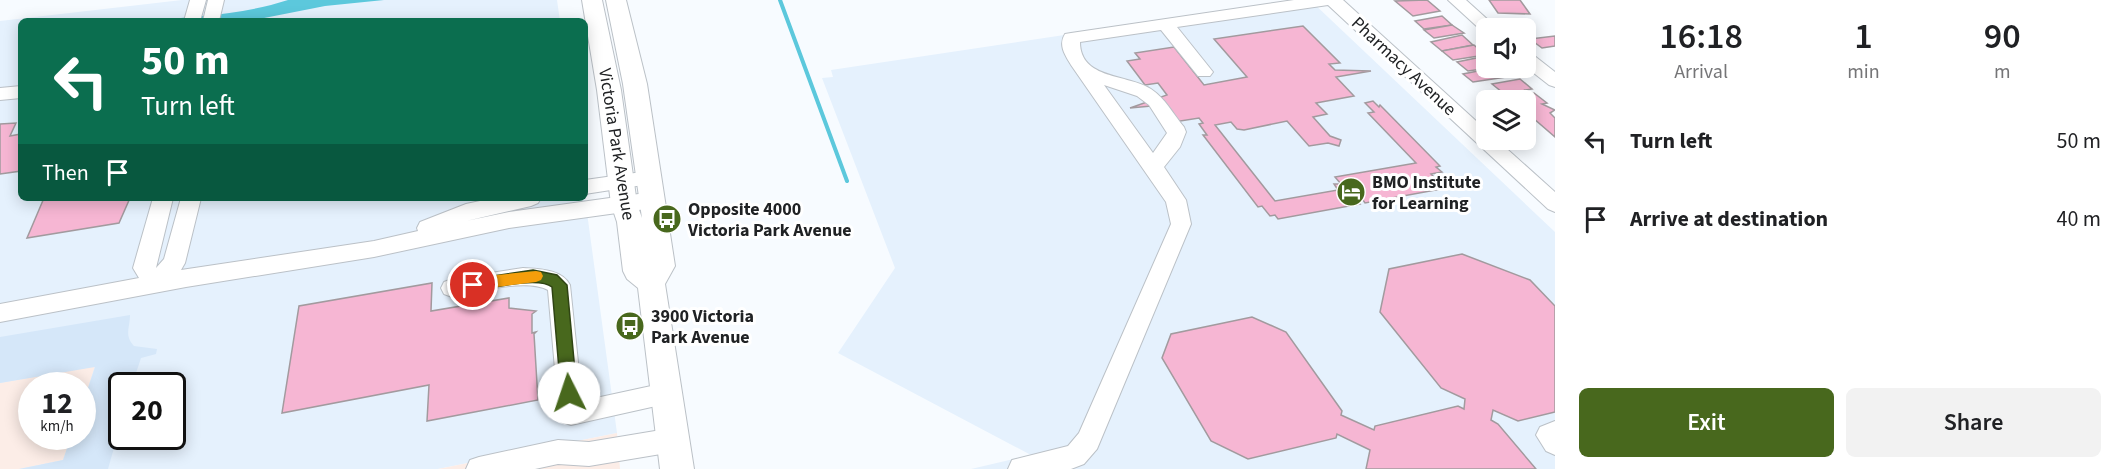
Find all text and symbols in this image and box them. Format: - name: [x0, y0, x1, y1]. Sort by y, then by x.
- street label: Pharmacy Avenue: [1346, 11, 1462, 122]
- text: 16:18: [1659, 11, 1743, 62]
- text: 1: [1854, 11, 1873, 62]
- text: 90: [1984, 11, 2021, 62]
- map controls: [1476, 18, 1536, 150]
- button: sound: [1476, 18, 1536, 78]
- text: 50 m: [141, 31, 230, 91]
- icon: left: [42, 42, 120, 120]
- text: Arrival: [1674, 58, 1728, 86]
- text: min: [1847, 58, 1880, 86]
- text: m: [1994, 58, 2011, 86]
- street label: Victoria Park Avenue: [592, 66, 641, 222]
- text: Turn left: [141, 87, 235, 126]
- button: layers: [1476, 90, 1536, 150]
- icon: left: [1579, 125, 1612, 158]
- text: Turn left: [1630, 125, 1712, 157]
- text: 50 m: [2056, 125, 2101, 157]
- icon: arrive: [101, 156, 134, 189]
- text: Then: [42, 157, 89, 189]
- place label: BMO Institute for Learning: [1372, 170, 1481, 216]
- hotel icon: BMO Institute for Learning: [1335, 176, 1367, 208]
- place label: Opposite 4000 Victoria Park Avenue: [687, 197, 852, 243]
- bus stop icon: Opposite 4000 Victoria Park Avenue: [651, 203, 683, 235]
- icon: arrive: [1579, 203, 1612, 236]
- text: Arrive at destination: [1630, 203, 1828, 235]
- text: 40 m: [2056, 203, 2101, 235]
- pin: [447, 259, 498, 310]
- icon: arrive: [456, 268, 489, 301]
- place label: 3900 Victoria Park Avenue: [651, 304, 754, 350]
- bus stop icon: 3900 Victoria Park Avenue: [614, 310, 646, 342]
- position arrow: [537, 361, 601, 425]
- speed limit sign: 20: [108, 372, 186, 450]
- text: 12: [41, 382, 73, 425]
- button: Exit: [1579, 388, 1834, 457]
- button: Share: [1846, 388, 2101, 457]
- text: km/h: [40, 416, 74, 437]

